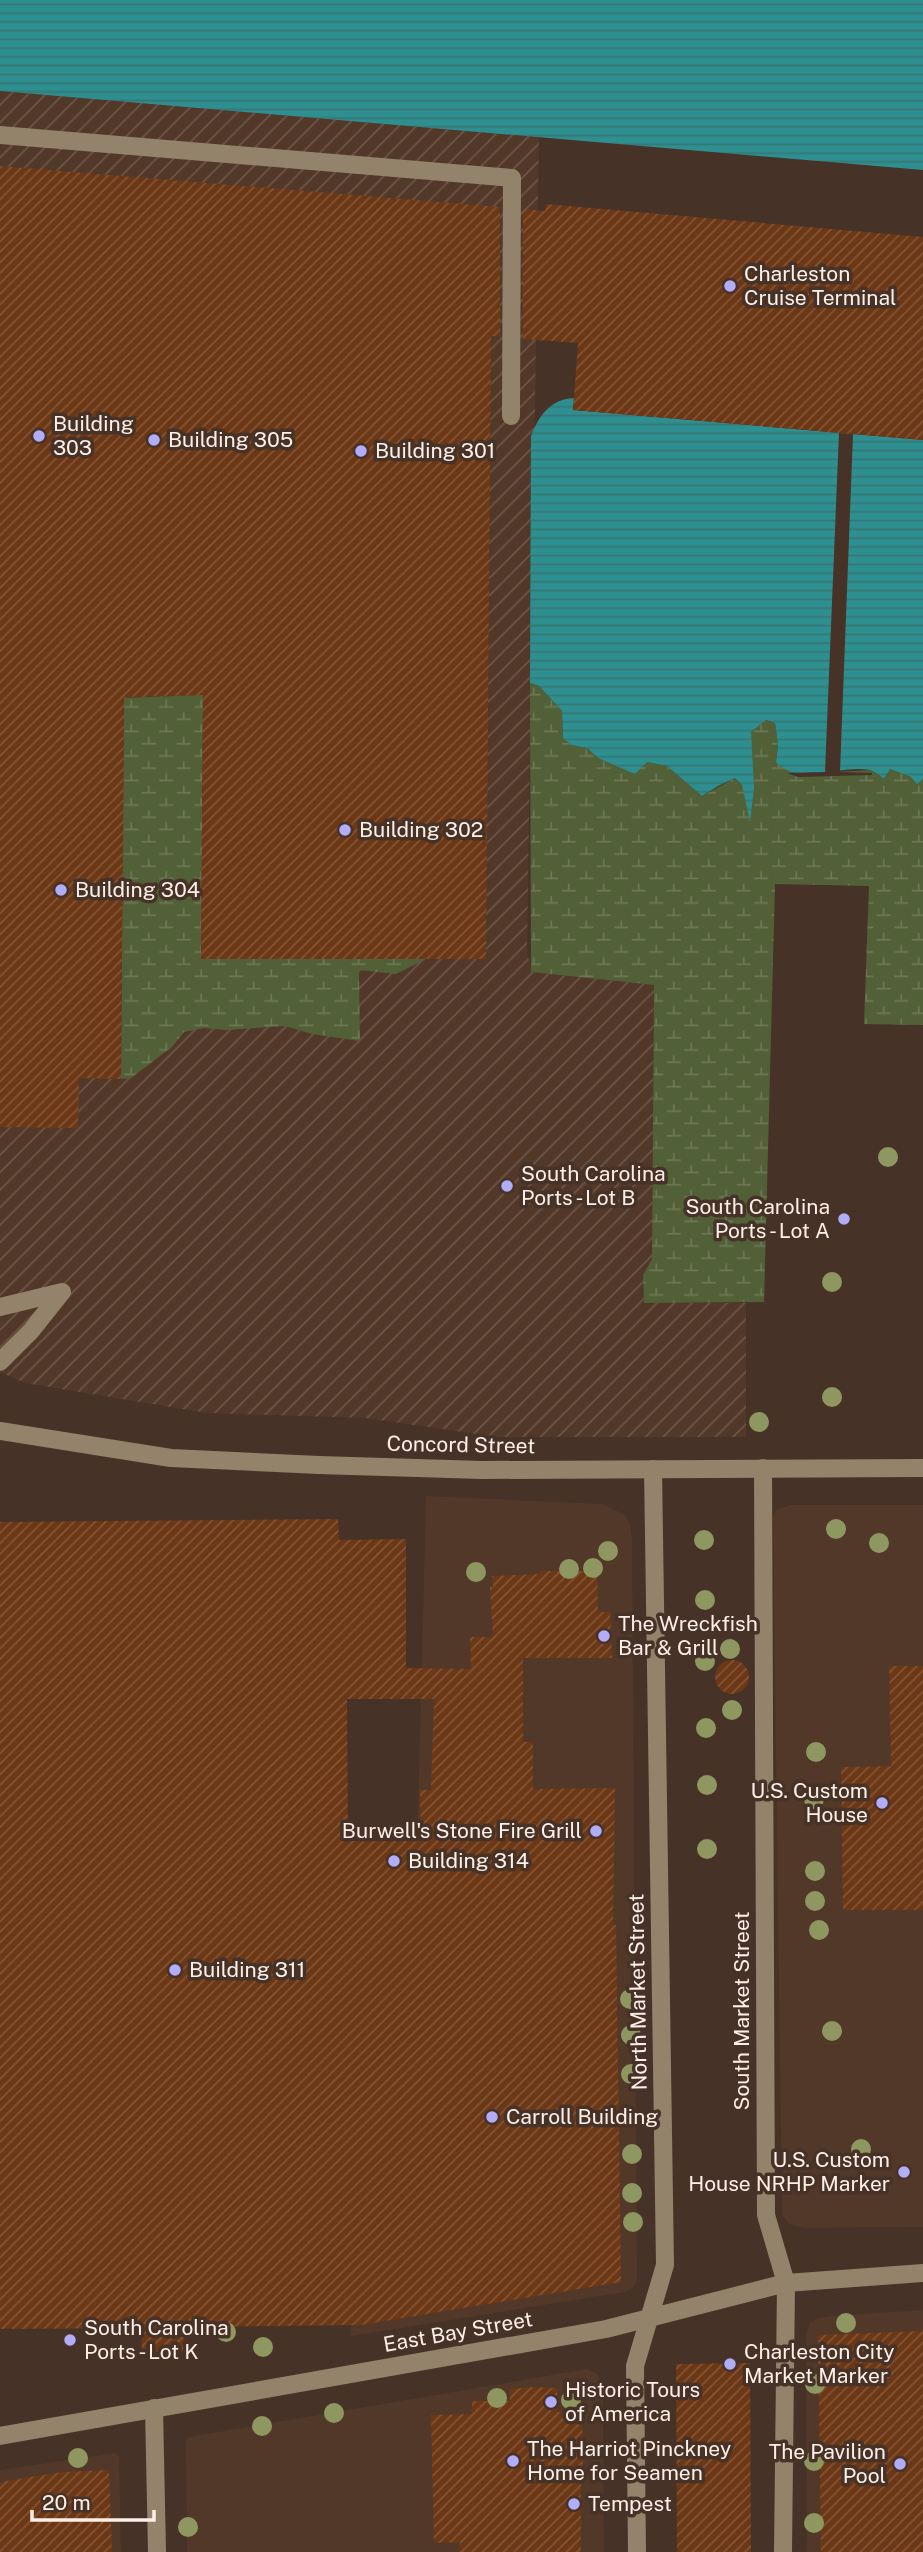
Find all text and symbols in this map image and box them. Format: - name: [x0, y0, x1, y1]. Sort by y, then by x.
- place label: Charleston Cruise Terminal: [744, 261, 896, 310]
- marker: Charleston Cruise Terminal: [722, 278, 738, 294]
- place label: Building 303: [53, 411, 134, 460]
- place label: Building 305: [168, 427, 293, 452]
- marker: Building 303: [31, 428, 47, 444]
- marker: Building 305: [146, 432, 162, 448]
- place label: Building 301: [375, 438, 495, 463]
- marker: Building 301: [353, 443, 369, 459]
- place label: Building 302: [359, 817, 483, 842]
- marker: Building 302: [337, 822, 353, 838]
- place label: Building 304: [75, 877, 200, 902]
- marker: Building 304: [53, 882, 69, 898]
- place label: South Carolina Ports - Lot B: [521, 1161, 666, 1210]
- marker: South Carolina Ports - Lot B: [499, 1178, 515, 1194]
- place label: South Carolina Ports - Lot A: [685, 1194, 830, 1243]
- marker: South Carolina Ports - Lot A: [836, 1211, 852, 1227]
- street label: Concord Street: [386, 1431, 536, 1458]
- place label: The Wreckfish Bar & Grill: [618, 1611, 758, 1660]
- marker: The Wreckfish Bar & Grill: [596, 1628, 612, 1644]
- place label: U.S. Custom House: [750, 1778, 868, 1827]
- marker: U.S. Custom House: [874, 1795, 890, 1811]
- place label: Burwell's Stone Fire Grill: [342, 1818, 582, 1843]
- marker: Burwell's Stone Fire Grill: [588, 1823, 604, 1839]
- place label: Building 314: [408, 1848, 529, 1873]
- marker: Building 314: [386, 1853, 402, 1869]
- street label: North Market Street: [623, 1894, 652, 2090]
- street label: South Market Street: [729, 1911, 754, 2111]
- place label: Building 311: [189, 1957, 305, 1982]
- marker: Building 311: [167, 1962, 183, 1978]
- place label: Carroll Building: [506, 2104, 658, 2129]
- marker: Carroll Building: [484, 2109, 500, 2125]
- place label: U.S. Custom House NRHP Marker: [688, 2147, 890, 2196]
- marker: U.S. Custom House NRHP Marker: [896, 2164, 912, 2180]
- street label: East Bay Street: [381, 2306, 534, 2357]
- place label: South Carolina Ports - Lot K: [84, 2315, 229, 2364]
- marker: South Carolina Ports - Lot K: [62, 2332, 78, 2348]
- place label: Charleston City Market Marker: [744, 2339, 894, 2388]
- marker: Charleston City Market Marker: [722, 2356, 738, 2372]
- place label: Historic Tours of America: [565, 2377, 700, 2426]
- marker: Historic Tours of America: [543, 2394, 559, 2410]
- place label: The Harriot Pinckney Home for Seamen: [527, 2436, 731, 2485]
- place label: The Pavilion Pool: [769, 2439, 886, 2488]
- marker: The Harriot Pinckney Home for Seamen: [505, 2453, 521, 2469]
- marker: The Pavilion Pool: [892, 2456, 908, 2472]
- scale bar: [32, 2478, 154, 2522]
- text: 20 m: [42, 2490, 91, 2515]
- place label: Tempest: [588, 2491, 672, 2516]
- marker: Tempest: [566, 2496, 582, 2512]

